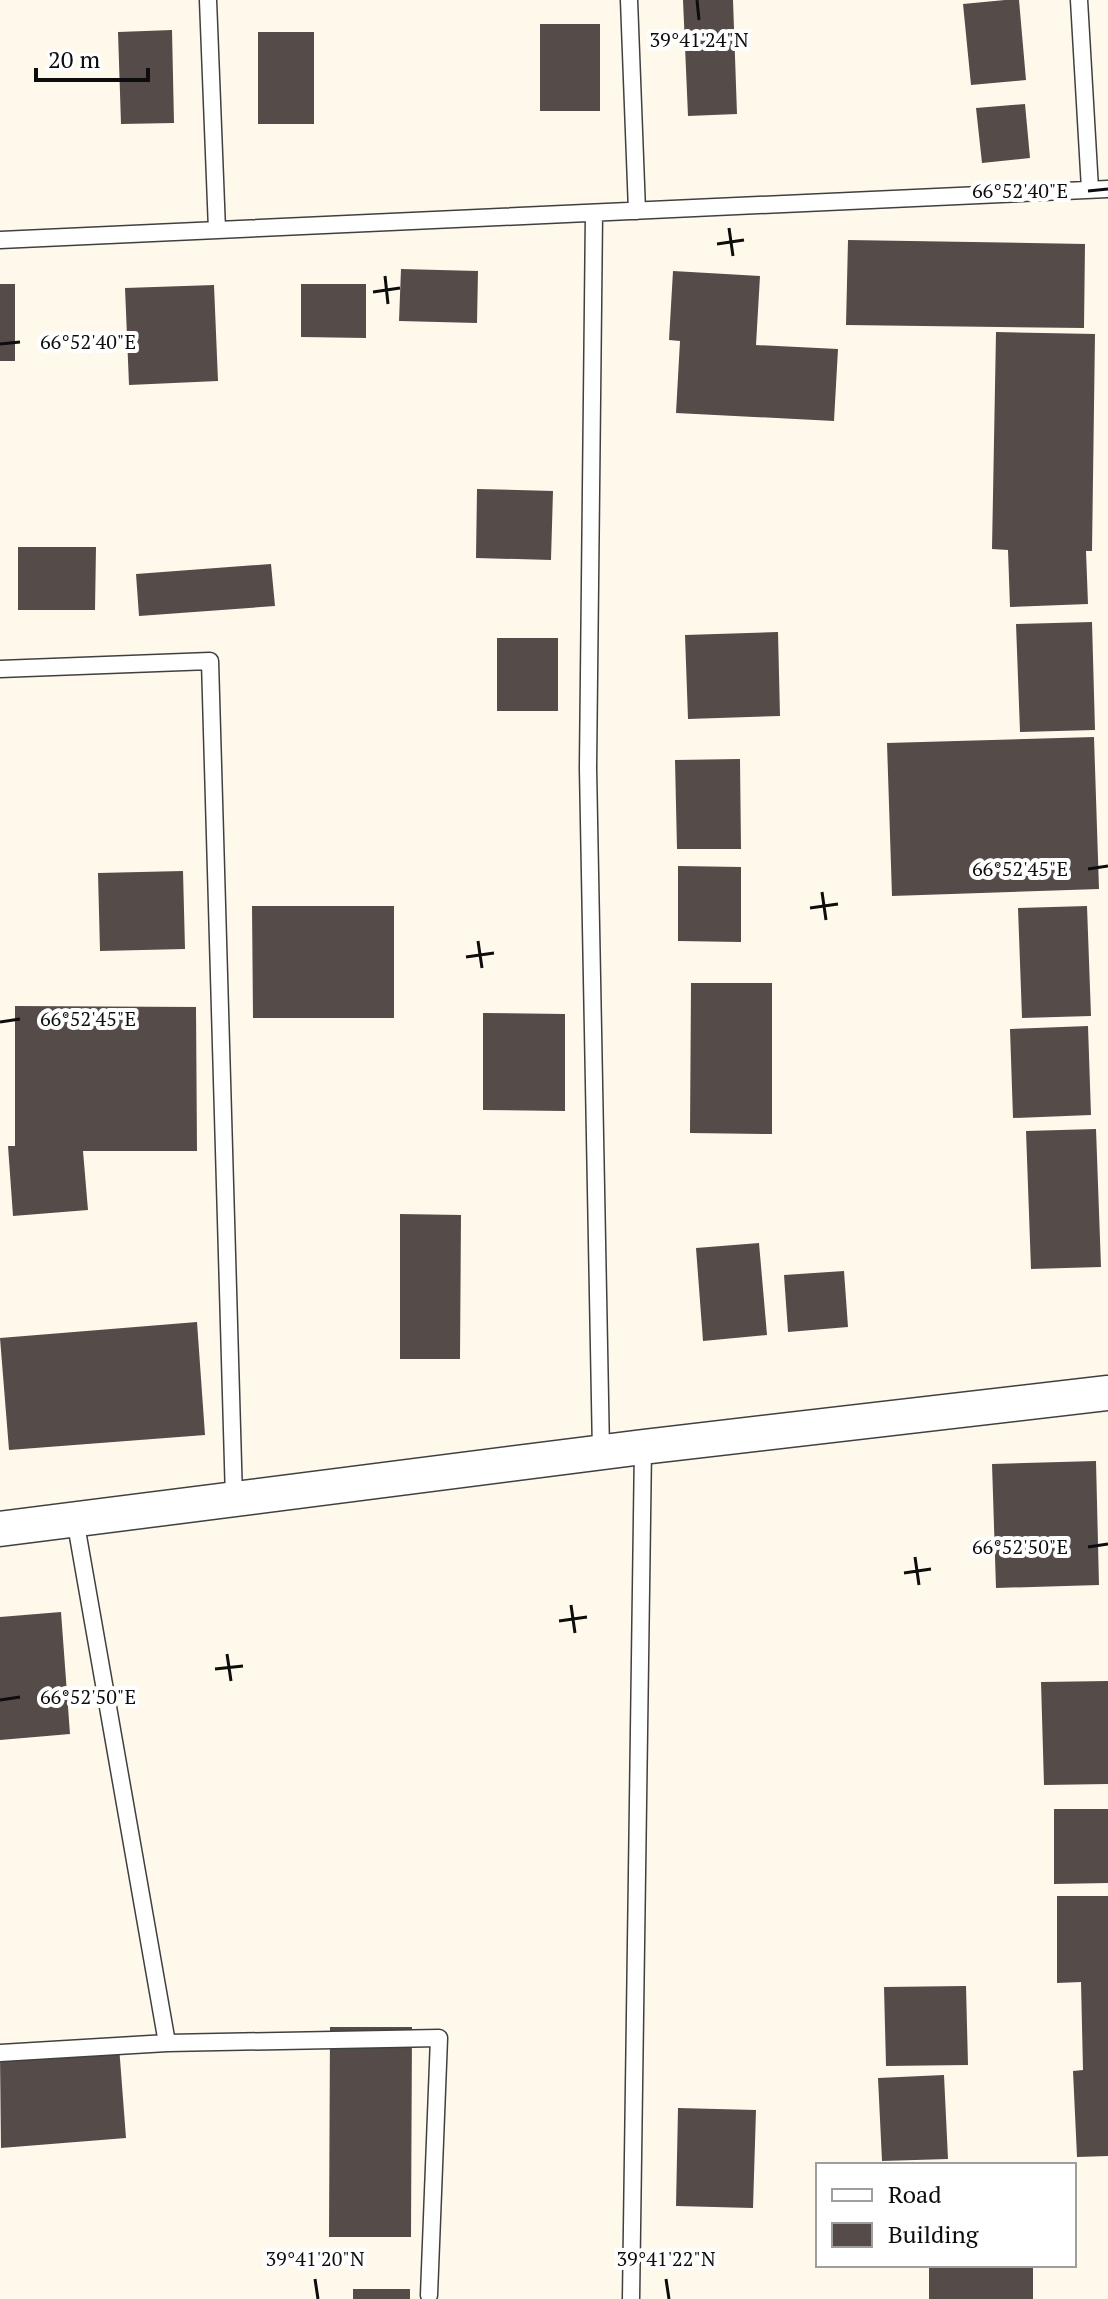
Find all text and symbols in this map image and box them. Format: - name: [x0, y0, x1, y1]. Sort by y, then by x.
- text: 39°41'24"N: [649, 26, 749, 53]
- scale bar: [36, 32, 148, 82]
- text: 20 m: [48, 43, 100, 75]
- text: 66°52'40"E: [972, 177, 1068, 204]
- text: 66°52'40"E: [40, 328, 136, 355]
- text: 66°52'45"E: [972, 855, 1068, 882]
- text: 66°52'45"E: [40, 1005, 136, 1032]
- text: 66°52'50"E: [972, 1533, 1068, 1560]
- text: 66°52'50"E: [40, 1683, 136, 1710]
- legend: [816, 2163, 1076, 2267]
- text: Road: [888, 2178, 942, 2210]
- text: Building: [888, 2218, 979, 2250]
- text: 39°41'20"N: [265, 2245, 365, 2272]
- text: 39°41'22"N: [616, 2245, 716, 2272]

